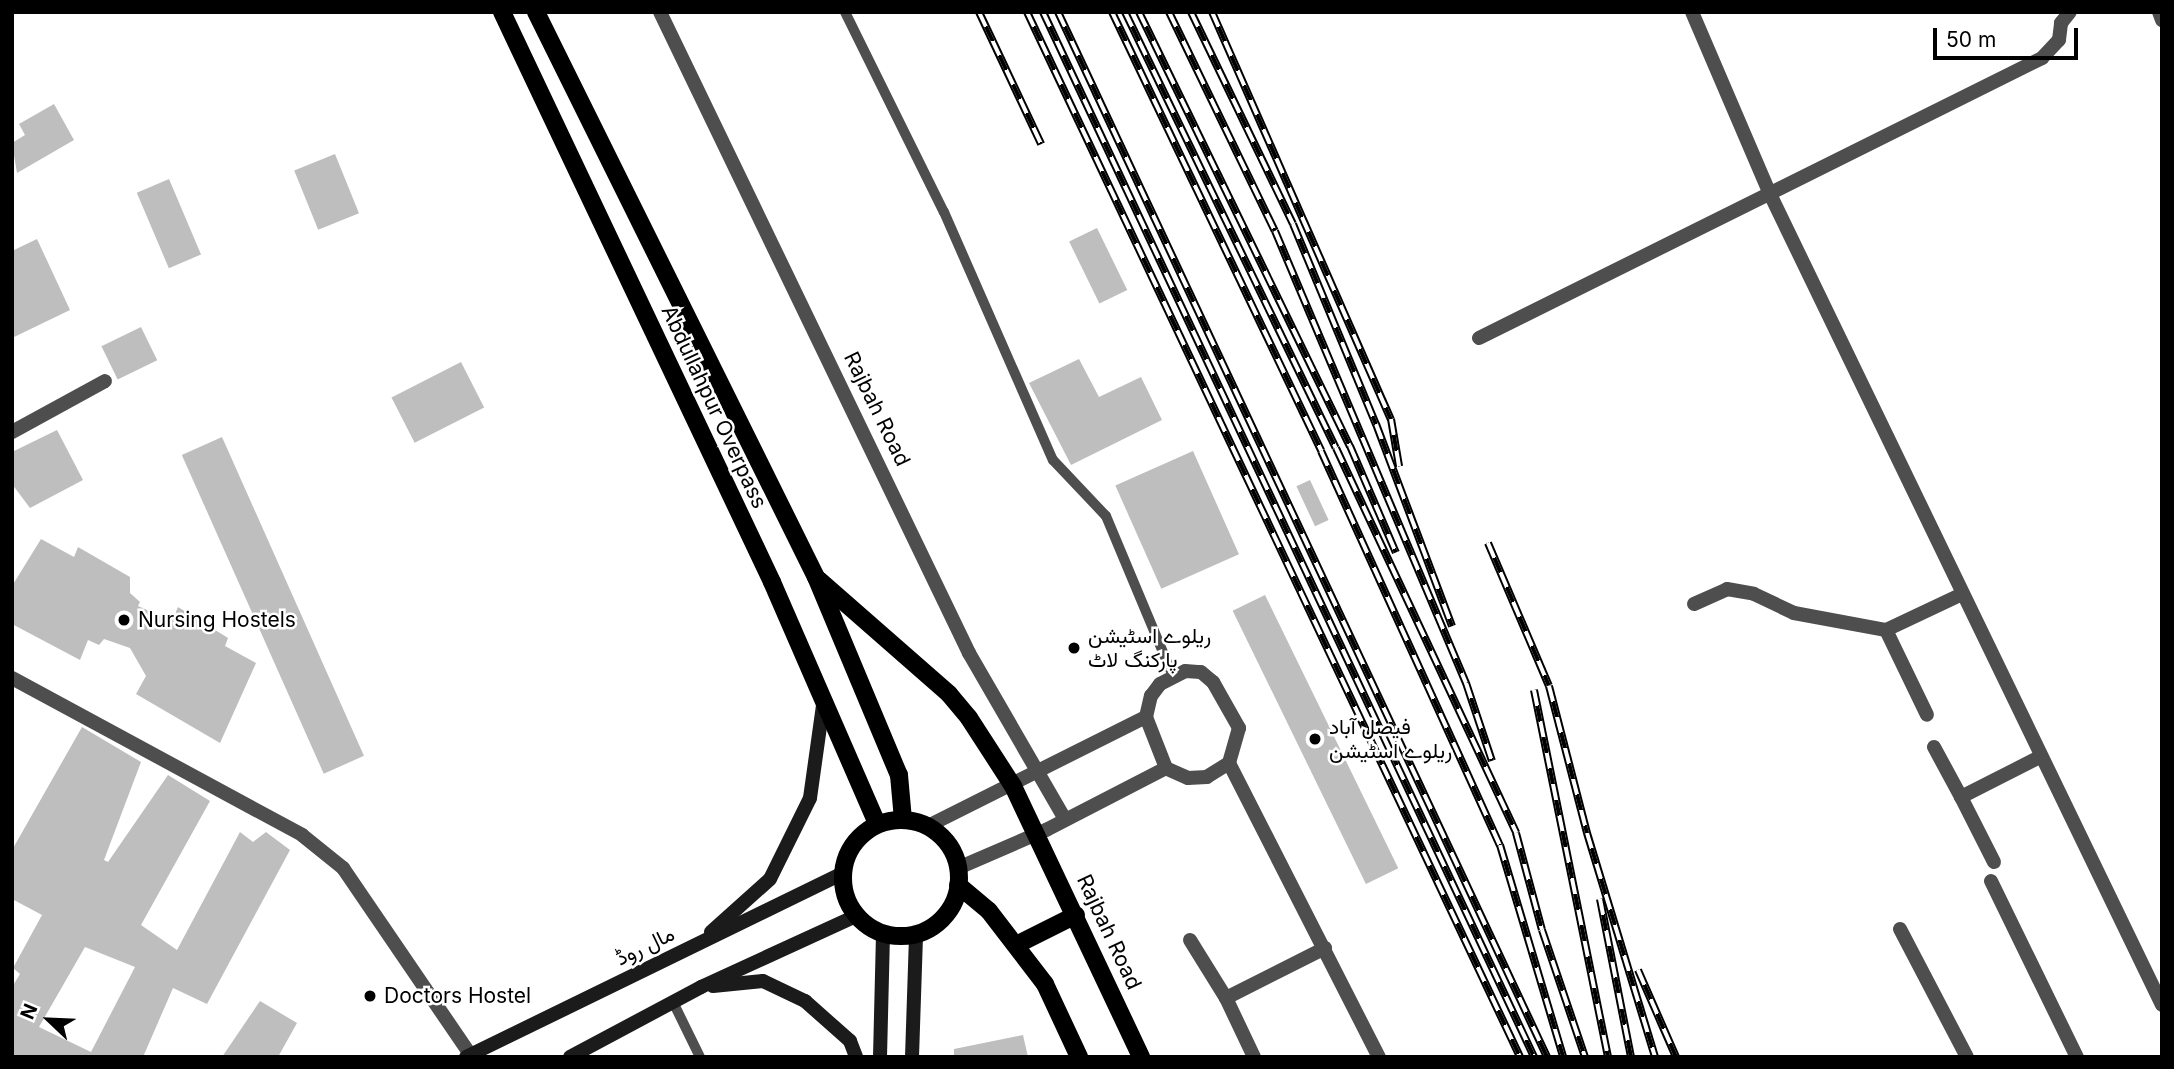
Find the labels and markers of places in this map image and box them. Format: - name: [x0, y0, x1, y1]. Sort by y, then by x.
- place label: Nursing Hostels: [138, 607, 296, 633]
- marker: Nursing Hostels: [116, 612, 132, 628]
- place label: ریلوے اسٹیشن پارکنگ لاٹ: [1088, 623, 1211, 673]
- marker: ریلوے اسٹیشن پارکنگ لاٹ: [1066, 640, 1082, 656]
- place label: فیصل آباد ریلوے اسٹیشن: [1329, 714, 1452, 764]
- marker: فیصل آباد ریلوے اسٹیشن: [1307, 731, 1323, 747]
- place label: Doctors Hostel: [384, 983, 531, 1009]
- marker: Doctors Hostel: [362, 988, 378, 1004]

